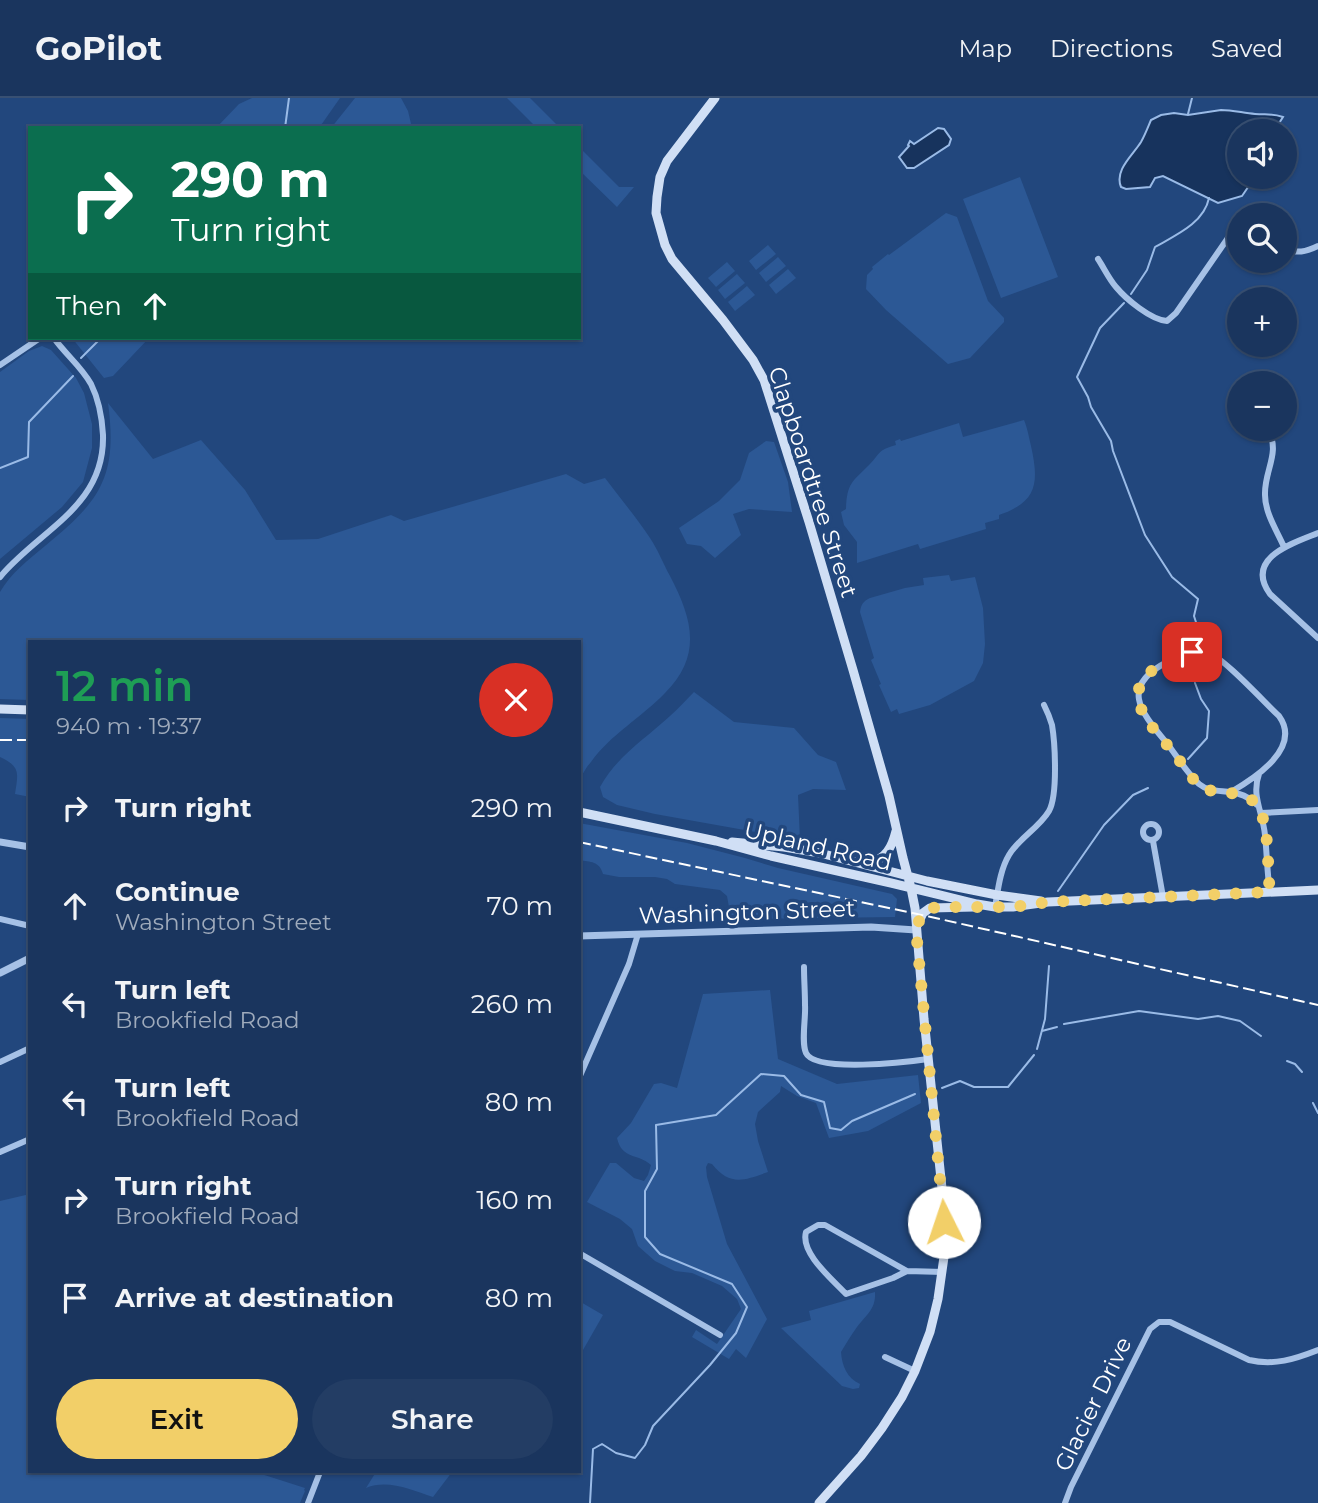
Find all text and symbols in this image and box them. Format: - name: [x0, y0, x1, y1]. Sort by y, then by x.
- text: GoPilot: [35, 28, 162, 68]
- text: Map: [959, 34, 1012, 63]
- text: Directions: [1050, 34, 1173, 63]
- text: Saved: [1211, 34, 1283, 63]
- map controls: [1227, 119, 1297, 441]
- button: sound: [1227, 119, 1297, 189]
- text: 290 m: [171, 150, 330, 209]
- icon: right: [56, 154, 147, 245]
- button: search: [1227, 203, 1297, 273]
- text: Turn right: [171, 210, 331, 249]
- icon: ahead: [136, 287, 174, 325]
- button: +: [1227, 287, 1297, 357]
- text: Then: [56, 290, 122, 322]
- street label: Clapboardtree Street: [762, 363, 864, 601]
- button: −: [1227, 371, 1297, 441]
- pin: [1162, 622, 1222, 682]
- icon: arrive: [1173, 633, 1211, 671]
- text: 12 min: [56, 660, 193, 712]
- button: close: [479, 663, 553, 737]
- text: 940 m · 19:37: [56, 712, 202, 740]
- icon: right: [56, 789, 94, 827]
- text: Turn right: [115, 792, 251, 824]
- text: 290 m: [471, 792, 553, 824]
- street label: Upland Road: [741, 815, 895, 877]
- text: Continue: [115, 876, 240, 908]
- icon: ahead: [56, 887, 94, 925]
- text: 70 m: [487, 890, 553, 922]
- street label: Washington Street: [638, 894, 856, 930]
- text: Washington Street: [115, 908, 332, 936]
- text: Turn left: [115, 974, 231, 1006]
- icon: left: [56, 985, 94, 1023]
- text: 260 m: [471, 988, 553, 1020]
- text: Brookfield Road: [115, 1006, 300, 1034]
- text: Turn left: [115, 1072, 231, 1104]
- icon: left: [56, 1083, 94, 1121]
- text: 80 m: [485, 1086, 553, 1118]
- text: Brookfield Road: [115, 1104, 300, 1132]
- text: Turn right: [115, 1170, 251, 1202]
- icon: right: [56, 1181, 94, 1219]
- text: 160 m: [476, 1184, 553, 1216]
- position arrow: [907, 1185, 981, 1259]
- text: Brookfield Road: [115, 1202, 300, 1230]
- icon: arrive: [56, 1279, 94, 1317]
- text: Arrive at destination: [115, 1282, 394, 1314]
- text: 80 m: [485, 1282, 553, 1314]
- street label: Glacier Drive: [1048, 1332, 1138, 1476]
- button: Exit: [56, 1379, 298, 1459]
- button: Share: [312, 1379, 553, 1459]

